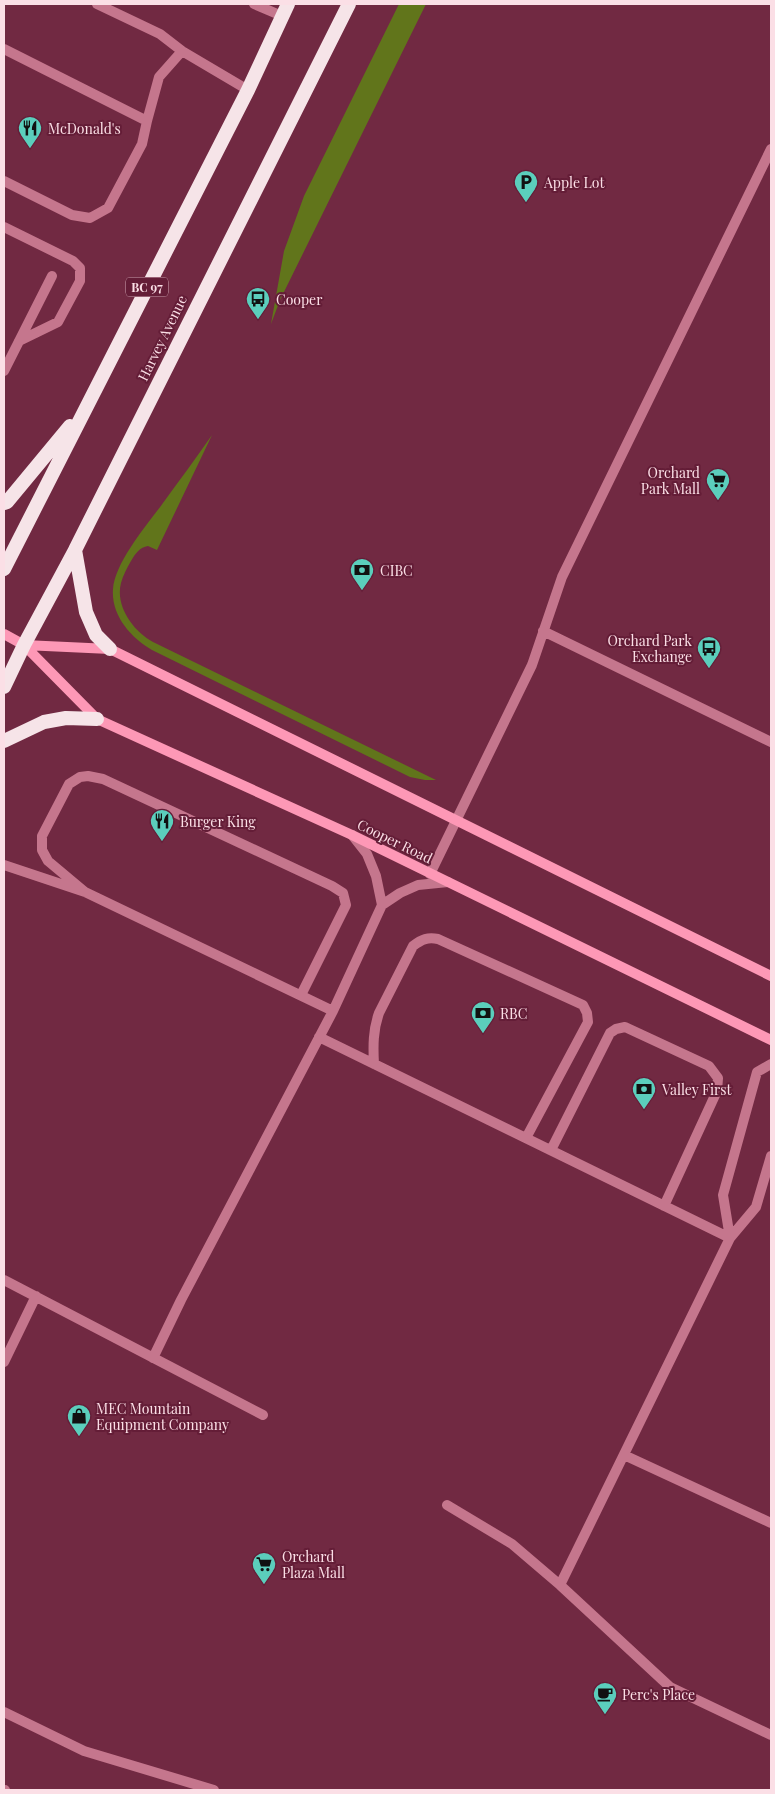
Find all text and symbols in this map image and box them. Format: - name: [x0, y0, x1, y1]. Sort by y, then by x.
- restaurant icon: McDonald's: [17, 115, 43, 149]
- place label: McDonald's: [48, 119, 121, 138]
- parking icon: Apple Lot: [513, 169, 539, 203]
- place label: Apple Lot: [543, 173, 605, 192]
- road number: BC 97: [126, 278, 168, 296]
- bus stop icon: Cooper: [245, 286, 271, 320]
- place label: Cooper: [276, 290, 323, 309]
- street label: Harvey Avenue: [133, 292, 191, 384]
- place label: Orchard Park Mall: [641, 463, 700, 498]
- supermarket icon: Orchard Park Mall: [705, 467, 731, 501]
- bank icon: CIBC: [349, 557, 375, 591]
- place label: CIBC: [380, 561, 413, 580]
- place label: Orchard Park Exchange: [607, 631, 692, 666]
- bus stop icon: Orchard Park Exchange: [696, 635, 722, 669]
- restaurant icon: Burger King: [149, 808, 175, 842]
- place label: Burger King: [180, 812, 256, 831]
- street label: Cooper Road: [354, 815, 436, 867]
- bank icon: RBC: [470, 1000, 496, 1034]
- place label: RBC: [500, 1004, 527, 1023]
- bank icon: Valley First: [631, 1076, 657, 1110]
- place label: Valley First: [661, 1080, 732, 1099]
- place label: MEC Mountain Equipment Company: [96, 1399, 229, 1434]
- shop icon: MEC Mountain Equipment Company: [66, 1403, 92, 1437]
- place label: Orchard Plaza Mall: [282, 1547, 345, 1582]
- supermarket icon: Orchard Plaza Mall: [251, 1551, 277, 1585]
- cafe icon: Perc's Place: [592, 1681, 618, 1715]
- place label: Perc's Place: [622, 1685, 695, 1704]

